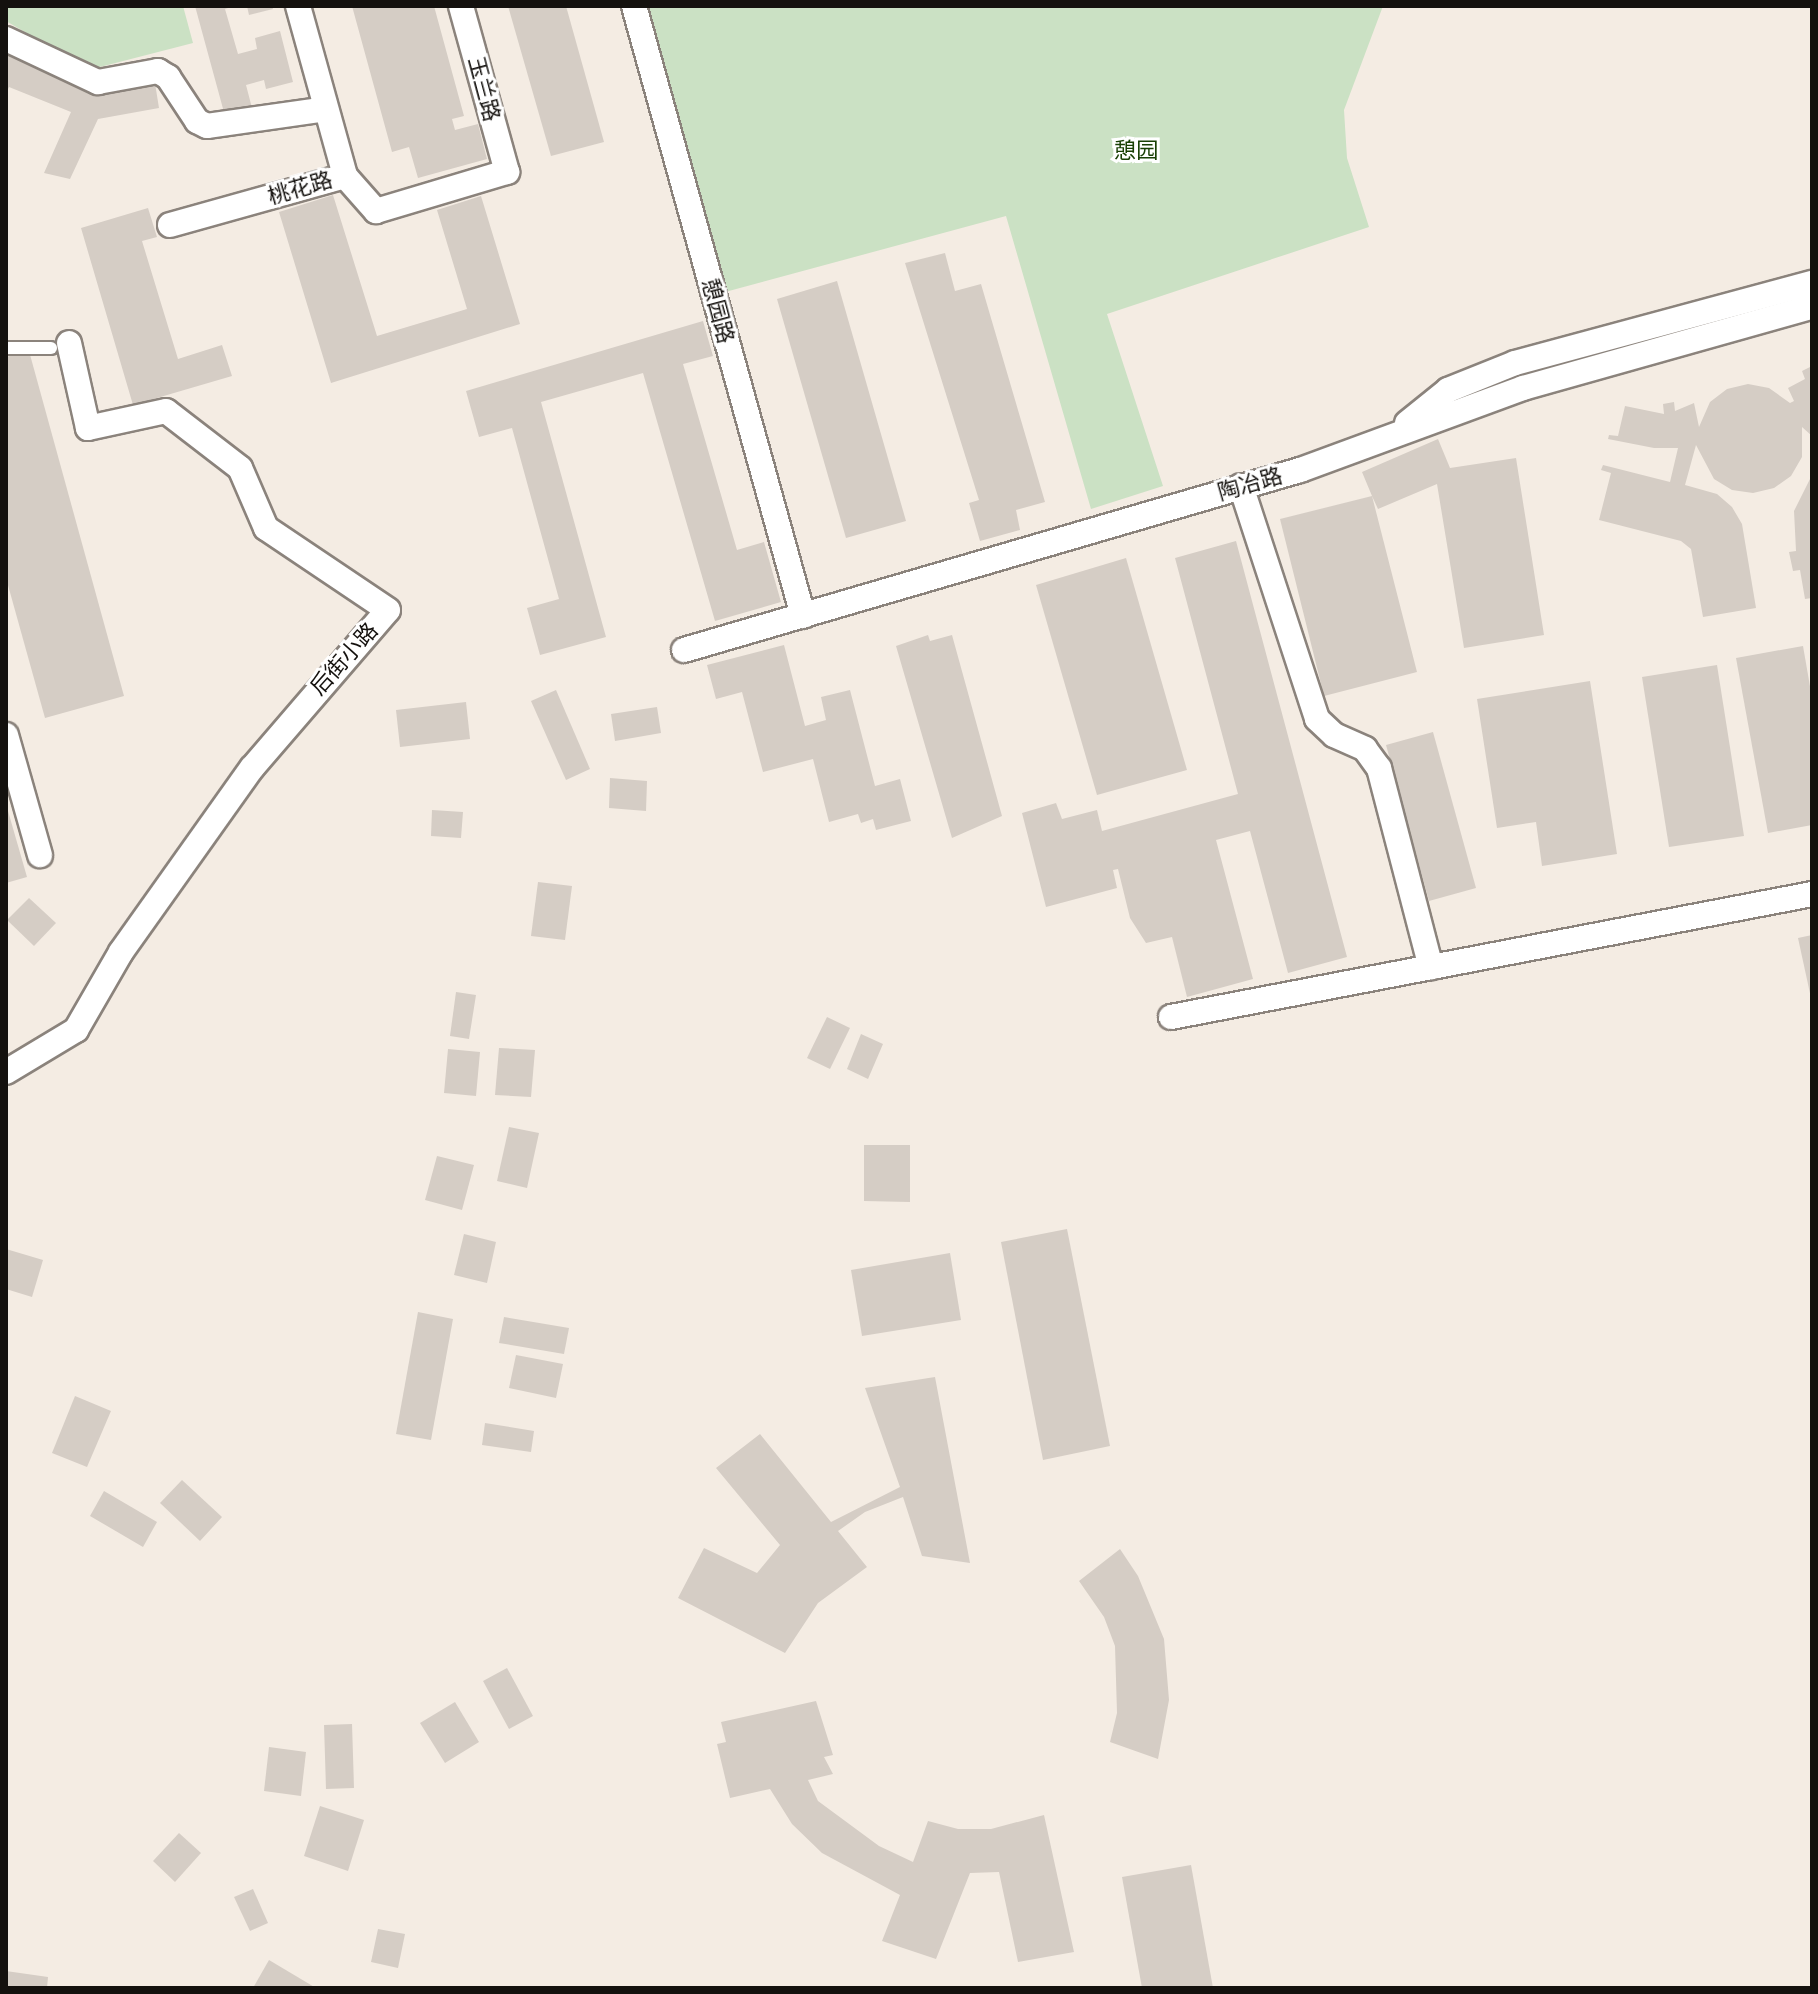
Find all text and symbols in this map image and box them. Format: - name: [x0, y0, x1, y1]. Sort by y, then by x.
- street label: 玉兰路: [463, 54, 505, 124]
- park label: 憩园: [1114, 138, 1158, 164]
- street label: 桃花路: [265, 166, 335, 210]
- street label: 憩园路: [697, 276, 739, 346]
- street label: 陶冶路: [1215, 462, 1285, 506]
- street label: 后街小路: [305, 617, 383, 701]

